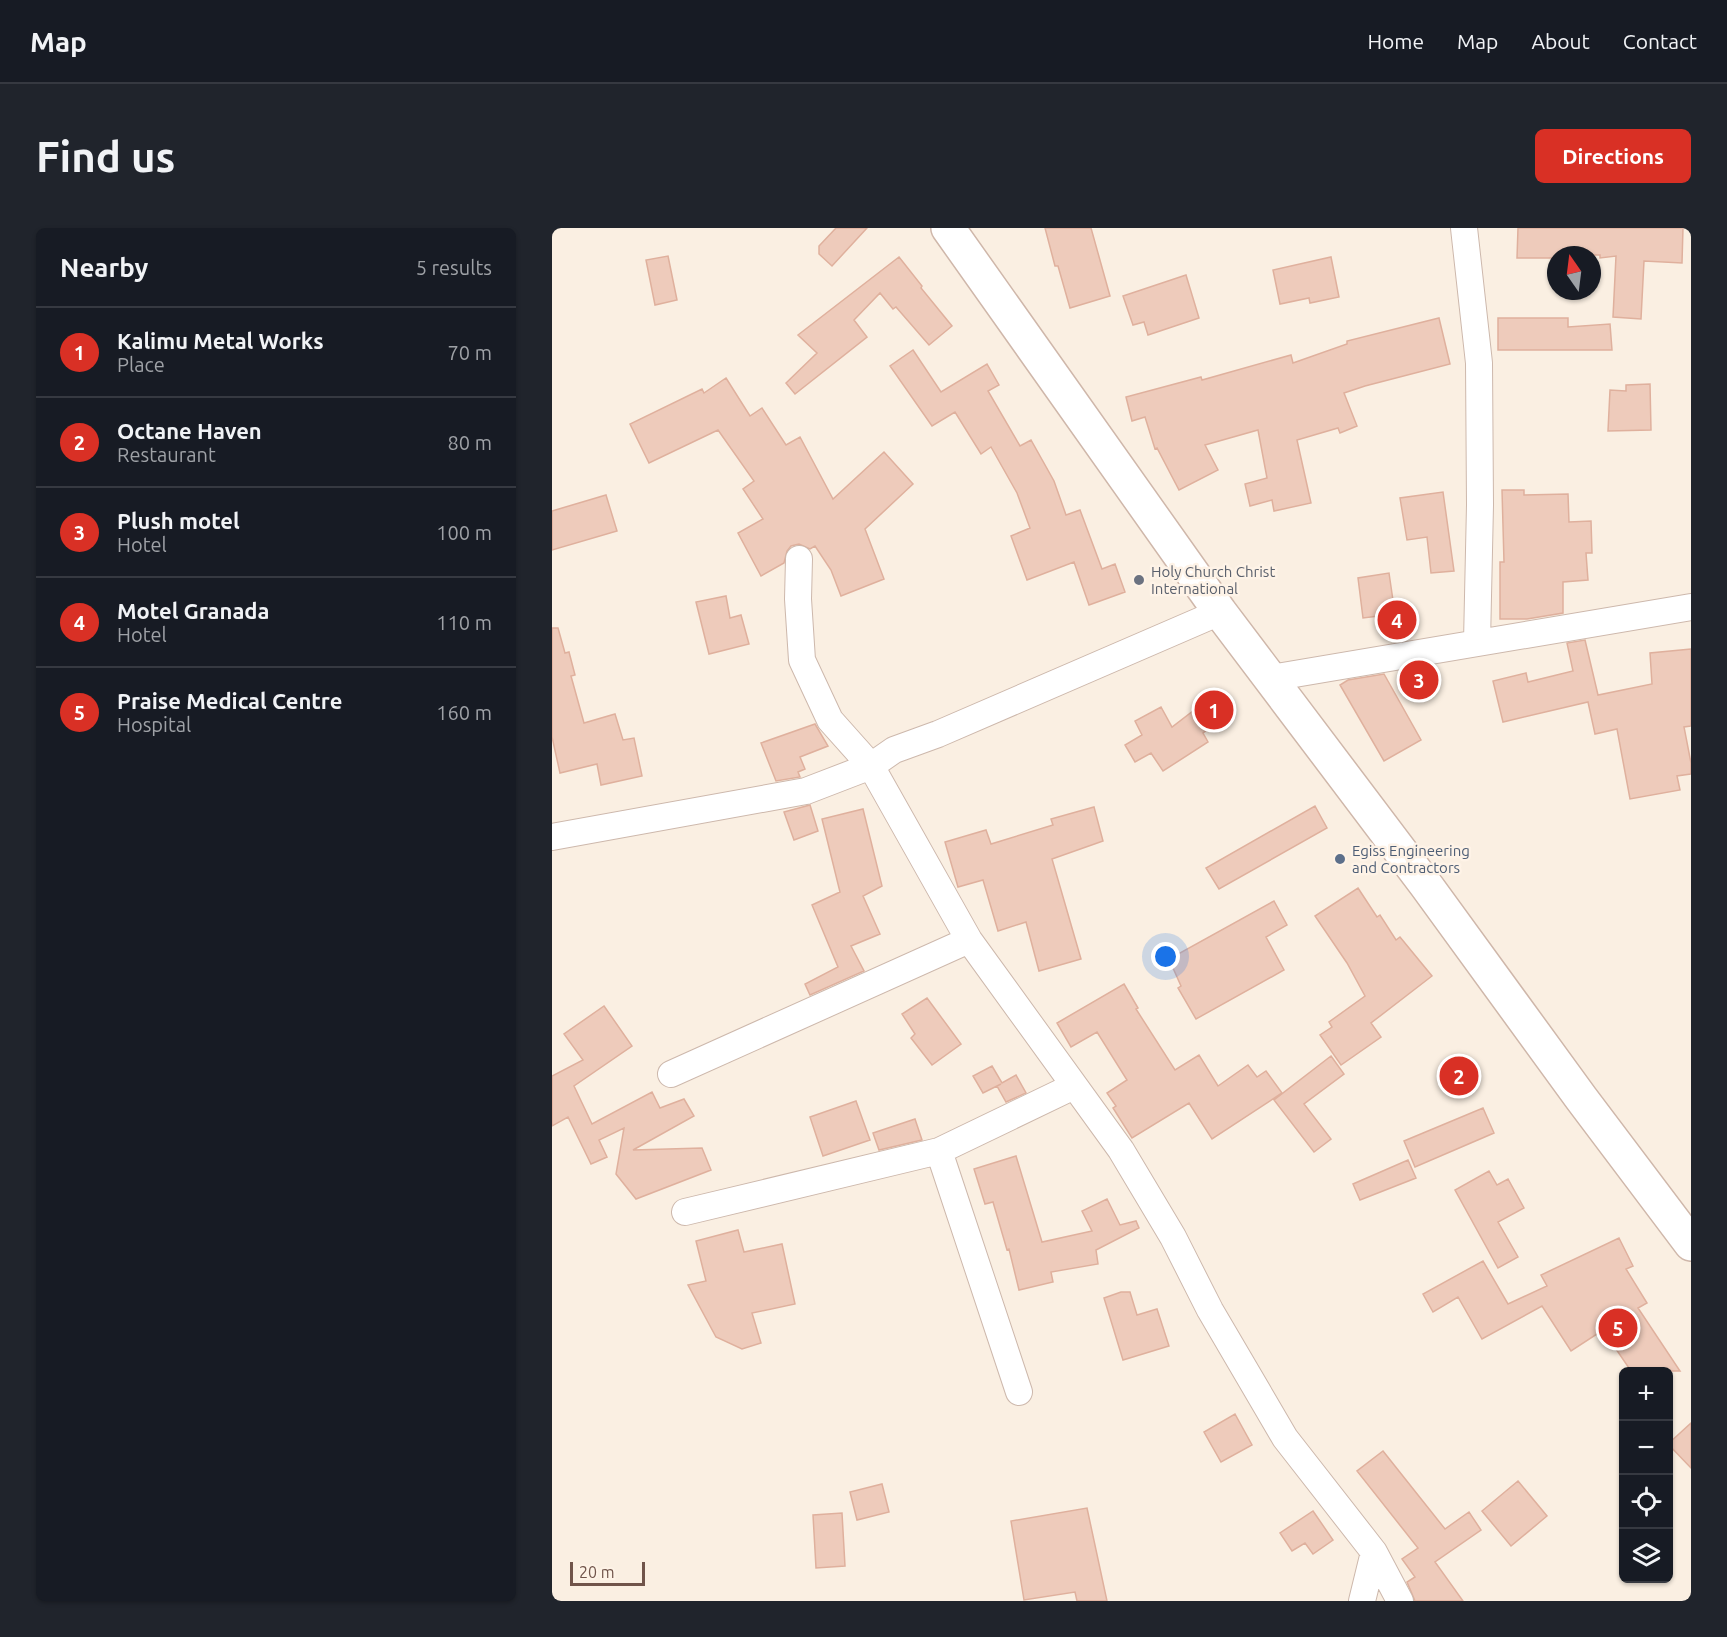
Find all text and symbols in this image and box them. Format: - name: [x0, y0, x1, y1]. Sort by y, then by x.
- text: Map: [30, 26, 87, 57]
- text: Home: [1367, 29, 1424, 53]
- text: Map: [1457, 29, 1498, 53]
- text: About: [1531, 29, 1590, 53]
- text: Contact: [1623, 29, 1697, 53]
- button: Directions: [1535, 129, 1691, 183]
- text: Find us: [36, 133, 175, 180]
- north arrow: [1547, 246, 1601, 300]
- text: Nearby: [60, 253, 148, 282]
- text: 5 results: [416, 256, 492, 279]
- text: Kalimu Metal Works: [117, 328, 324, 353]
- text: 1: [74, 341, 85, 364]
- text: 70 m: [448, 341, 492, 364]
- text: Place: [117, 353, 165, 376]
- text: Octane Haven: [117, 418, 262, 443]
- text: 2: [74, 431, 85, 454]
- text: 80 m: [448, 431, 492, 454]
- text: Restaurant: [117, 443, 216, 466]
- text: Plush motel: [117, 508, 240, 533]
- text: 3: [74, 521, 85, 544]
- text: 100 m: [436, 521, 492, 544]
- text: Hotel: [117, 533, 167, 556]
- place label: Holy Church Christ International: [1151, 563, 1275, 597]
- marker: Holy Church Christ International: [1132, 573, 1146, 587]
- text: Motel Granada: [117, 598, 270, 623]
- pin: 4: [1378, 598, 1416, 642]
- text: 4: [74, 611, 85, 634]
- text: 110 m: [436, 611, 492, 634]
- text: Hotel: [117, 623, 167, 646]
- pin: 3: [1400, 658, 1438, 702]
- text: Praise Medical Centre: [117, 688, 342, 713]
- pin: 1: [1194, 688, 1234, 732]
- text: 5: [74, 701, 85, 724]
- text: 160 m: [436, 701, 492, 724]
- text: Hospital: [117, 713, 191, 736]
- place label: Egiss Engineering and Contractors: [1352, 842, 1470, 876]
- marker: Egiss Engineering and Contractors: [1333, 852, 1347, 866]
- your location: [1151, 942, 1180, 971]
- pin: 2: [1440, 1054, 1478, 1098]
- pin: 5: [1598, 1306, 1638, 1350]
- map controls: [1619, 1367, 1673, 1583]
- button: +: [1619, 1367, 1673, 1421]
- button: −: [1619, 1421, 1673, 1475]
- button: locate: [1619, 1475, 1673, 1529]
- button: layers: [1619, 1529, 1673, 1583]
- scale bar: [570, 1559, 645, 1586]
- text: 20 m: [579, 1563, 615, 1581]

